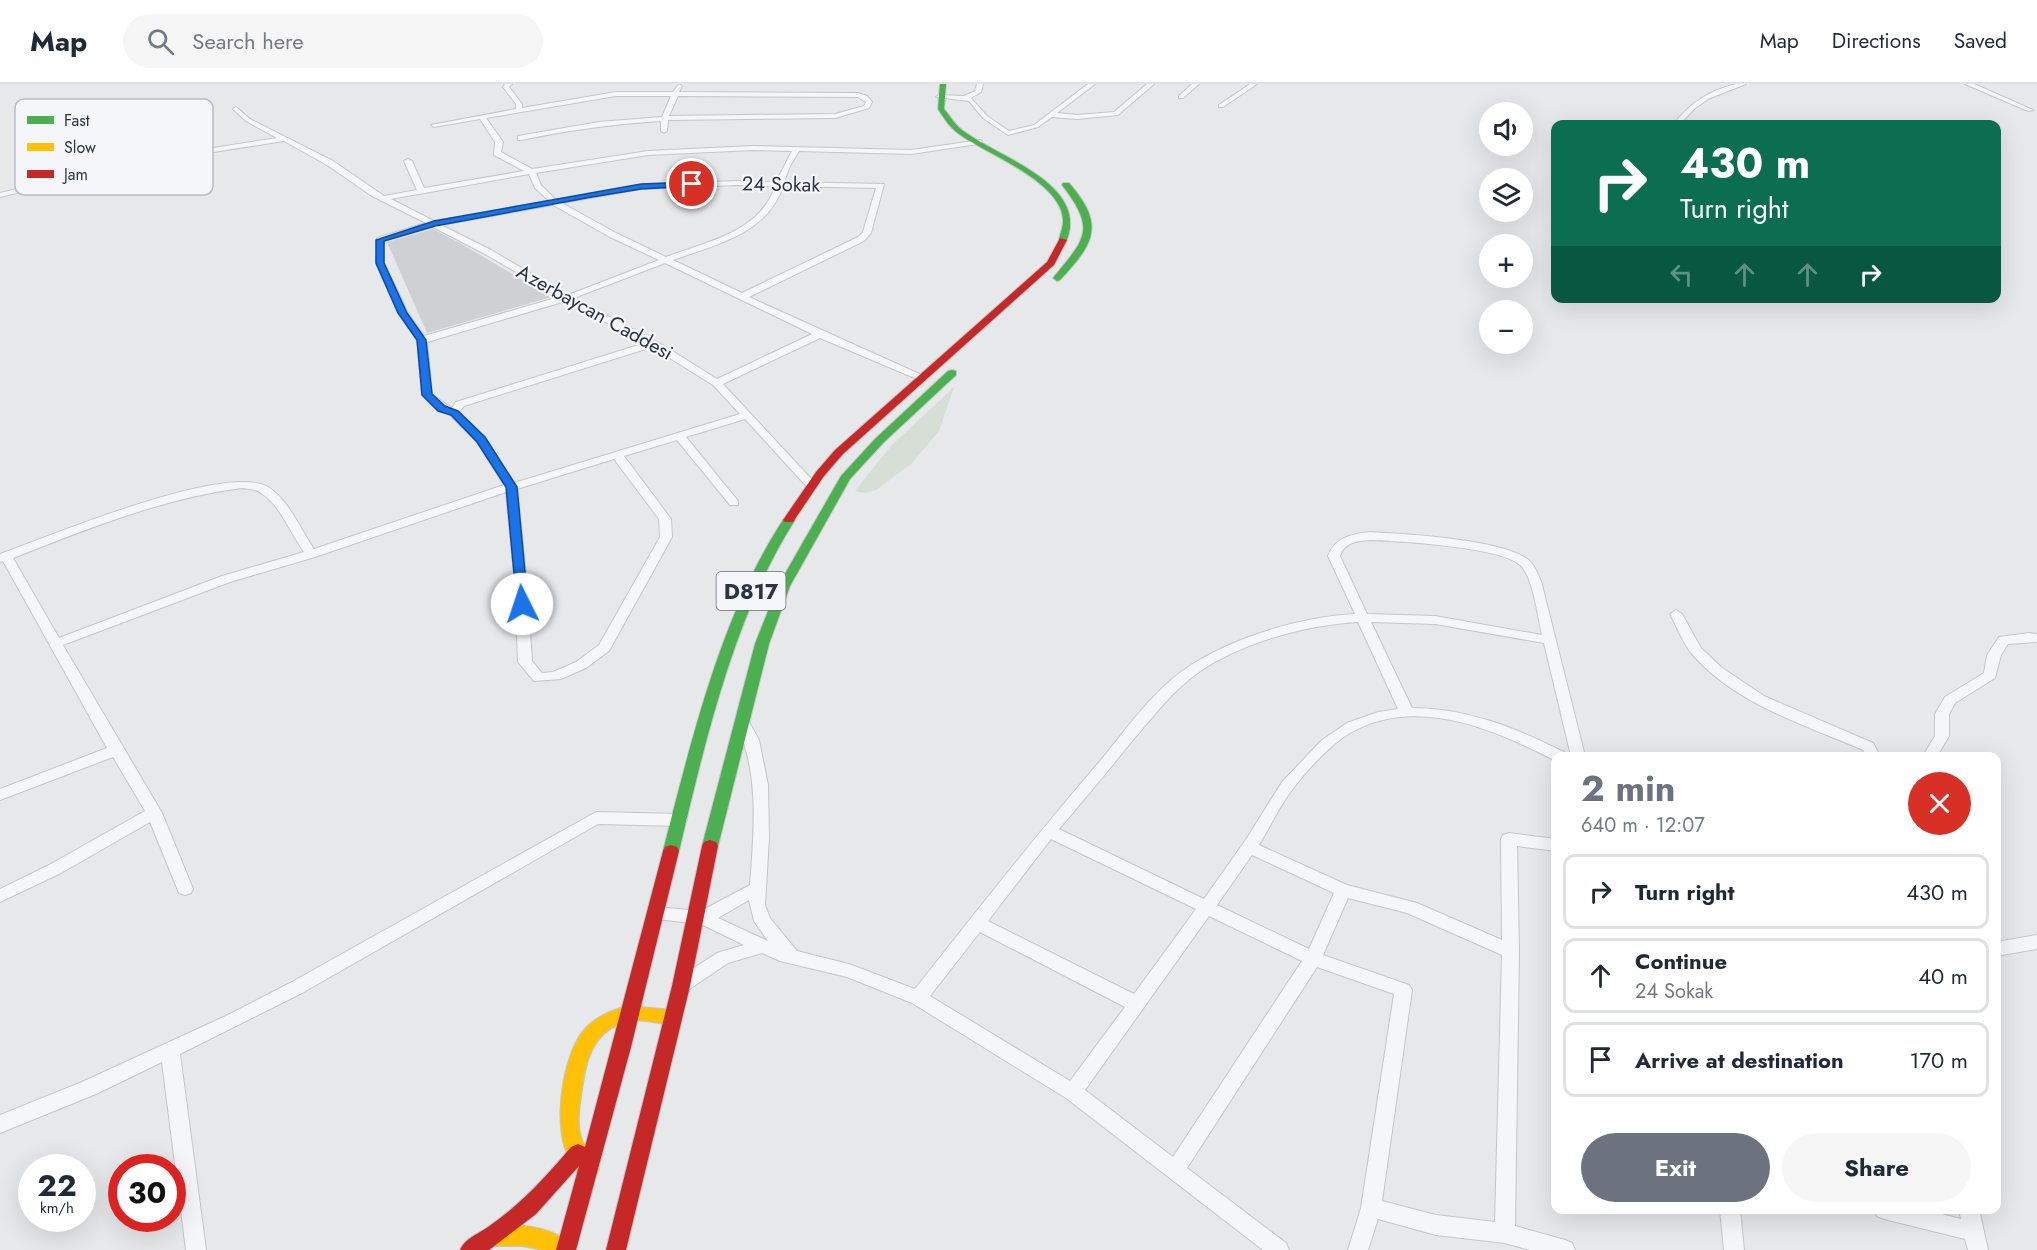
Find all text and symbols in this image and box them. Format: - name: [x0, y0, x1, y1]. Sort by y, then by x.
- search box: [123, 14, 543, 68]
- text: Map: [30, 21, 87, 62]
- icon: search: [144, 25, 177, 58]
- text: Search here: [192, 25, 304, 57]
- text: Map: [1760, 26, 1799, 56]
- text: Directions: [1832, 26, 1921, 56]
- text: Saved: [1954, 26, 2007, 56]
- legend: [15, 99, 213, 195]
- map controls: [1479, 102, 1533, 354]
- button: sound: [1479, 102, 1533, 156]
- text: Fast: [64, 109, 90, 132]
- text: 430 m: [1680, 133, 1810, 194]
- text: Slow: [64, 136, 96, 159]
- icon: right: [1581, 144, 1659, 222]
- pin: [666, 158, 717, 209]
- text: Jam: [62, 163, 88, 186]
- icon: arrive: [675, 167, 708, 200]
- button: layers: [1479, 168, 1533, 222]
- street label: 24 Sokak: [742, 169, 821, 200]
- text: Turn right: [1680, 189, 1788, 228]
- button: +: [1479, 234, 1533, 288]
- street label: Azerbaycan Caddesi: [511, 257, 678, 368]
- icon: left: [1665, 258, 1698, 291]
- icon: ahead: [1728, 258, 1761, 291]
- icon: ahead: [1791, 258, 1824, 291]
- icon: right: [1854, 258, 1887, 291]
- button: −: [1479, 300, 1533, 354]
- position arrow: [490, 572, 554, 636]
- road number: D817: [716, 572, 786, 610]
- text: 2 min: [1581, 762, 1676, 814]
- button: close: [1908, 772, 1971, 835]
- text: 640 m · 12:07: [1581, 811, 1705, 840]
- icon: right: [1584, 875, 1617, 908]
- text: Turn right: [1635, 876, 1735, 908]
- text: 430 m: [1906, 876, 1968, 908]
- text: Continue: [1635, 945, 1727, 977]
- icon: ahead: [1584, 959, 1617, 992]
- text: 40 m: [1918, 960, 1968, 992]
- text: 24 Sokak: [1635, 977, 1713, 1006]
- icon: arrive: [1584, 1043, 1617, 1076]
- text: Arrive at destination: [1635, 1044, 1844, 1076]
- text: 170 m: [1910, 1044, 1968, 1076]
- button: Exit: [1581, 1133, 1770, 1202]
- button: Share: [1782, 1133, 1971, 1202]
- speed limit sign: 30: [108, 1154, 186, 1232]
- text: 22: [37, 1164, 77, 1207]
- text: km/h: [40, 1197, 74, 1219]

